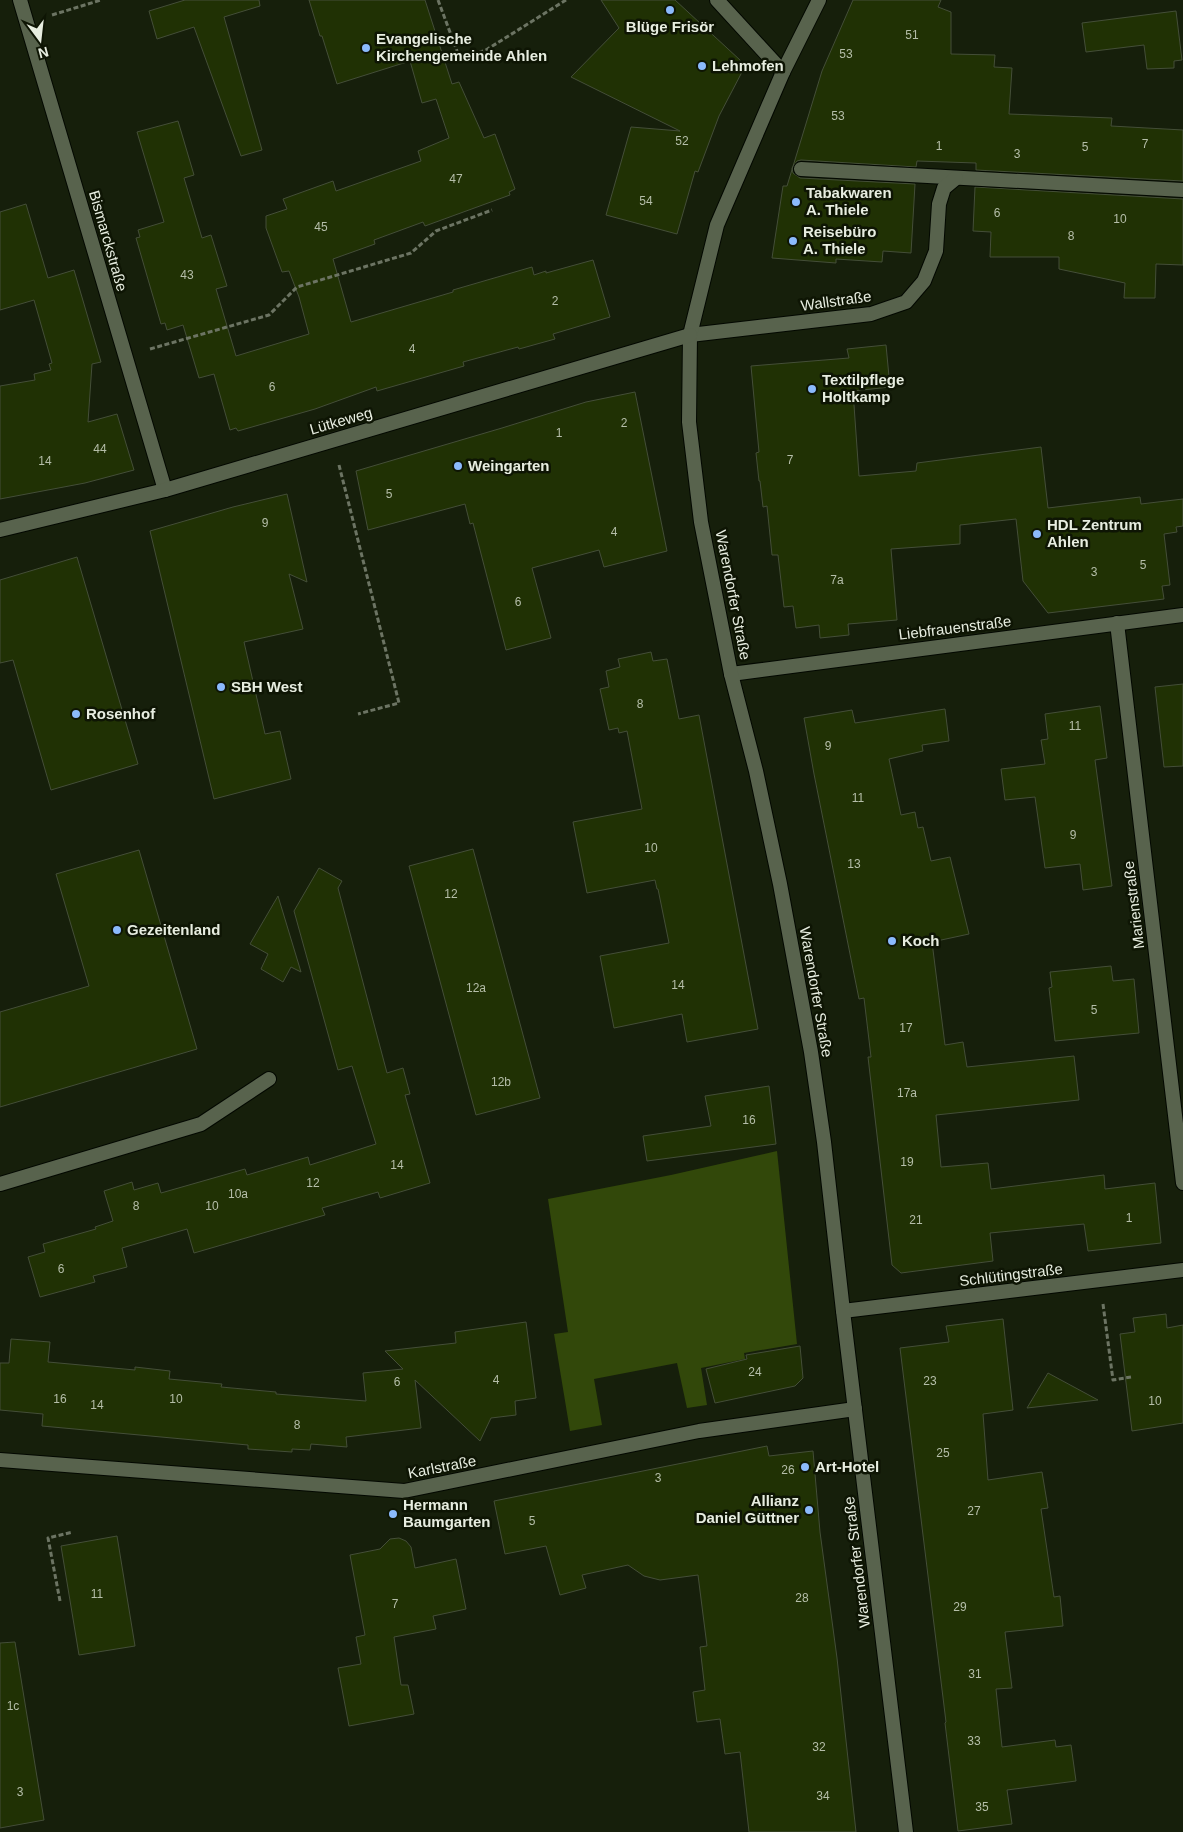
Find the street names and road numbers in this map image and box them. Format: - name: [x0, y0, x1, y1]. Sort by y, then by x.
- street label: Bismarckstraße: [86, 188, 131, 293]
- street label: Wallstraße: [800, 287, 872, 314]
- street label: Lütkeweg: [308, 403, 374, 438]
- street label: Warendorfer Straße: [713, 528, 754, 661]
- street label: Liebfrauenstraße: [898, 612, 1012, 643]
- street label: Marienstraße: [1120, 860, 1147, 950]
- street label: Warendorfer Straße: [797, 925, 836, 1058]
- street label: Schlütingstraße: [958, 1260, 1064, 1289]
- street label: Karlstraße: [406, 1452, 477, 1481]
- street label: Warendorfer Straße: [840, 1496, 873, 1629]

